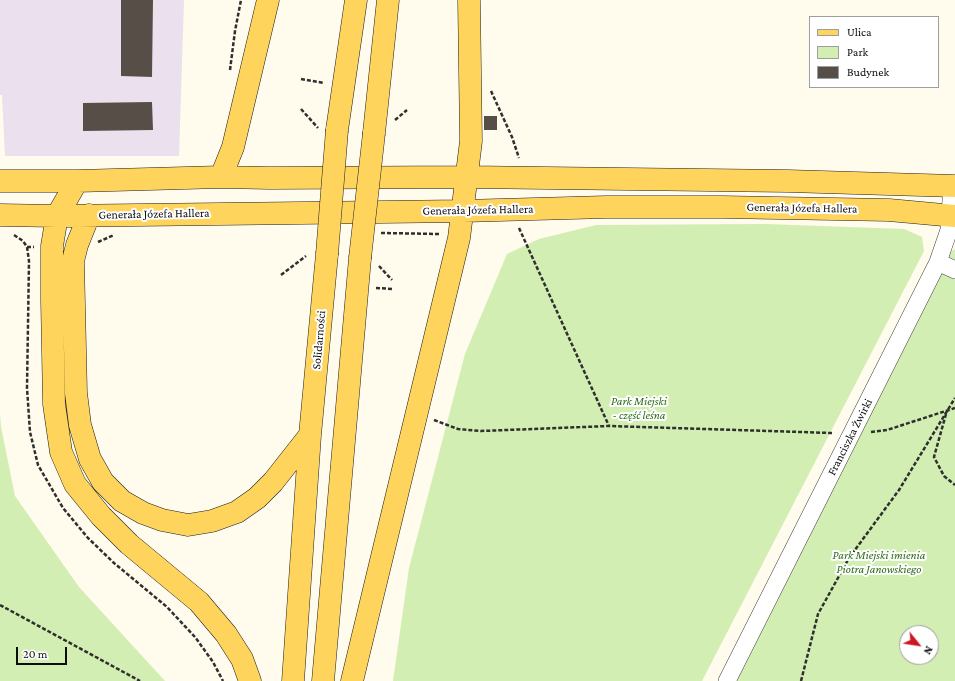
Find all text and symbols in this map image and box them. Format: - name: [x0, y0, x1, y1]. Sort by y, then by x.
- legend: [809, 16, 939, 88]
- text: Ulica: [847, 25, 872, 39]
- text: Park: [847, 45, 868, 59]
- text: Budynek: [847, 65, 889, 79]
- street label: Generała Józefa Hallera: [746, 200, 858, 216]
- street label: Generała Józefa Hallera: [422, 202, 534, 218]
- street label: Generała Józefa Hallera: [98, 206, 210, 222]
- street label: Solidarności: [309, 310, 329, 370]
- park label: Park Miejski - część leśna: [611, 394, 667, 422]
- street label: Franciszka Żwirki: [824, 396, 876, 478]
- park label: Park Miejski imienia Piotra Janowskiego: [832, 548, 926, 576]
- north arrow: [899, 625, 939, 665]
- scale bar: [18, 639, 69, 665]
- text: N: [921, 644, 936, 657]
- text: 20 m: [23, 647, 47, 661]

